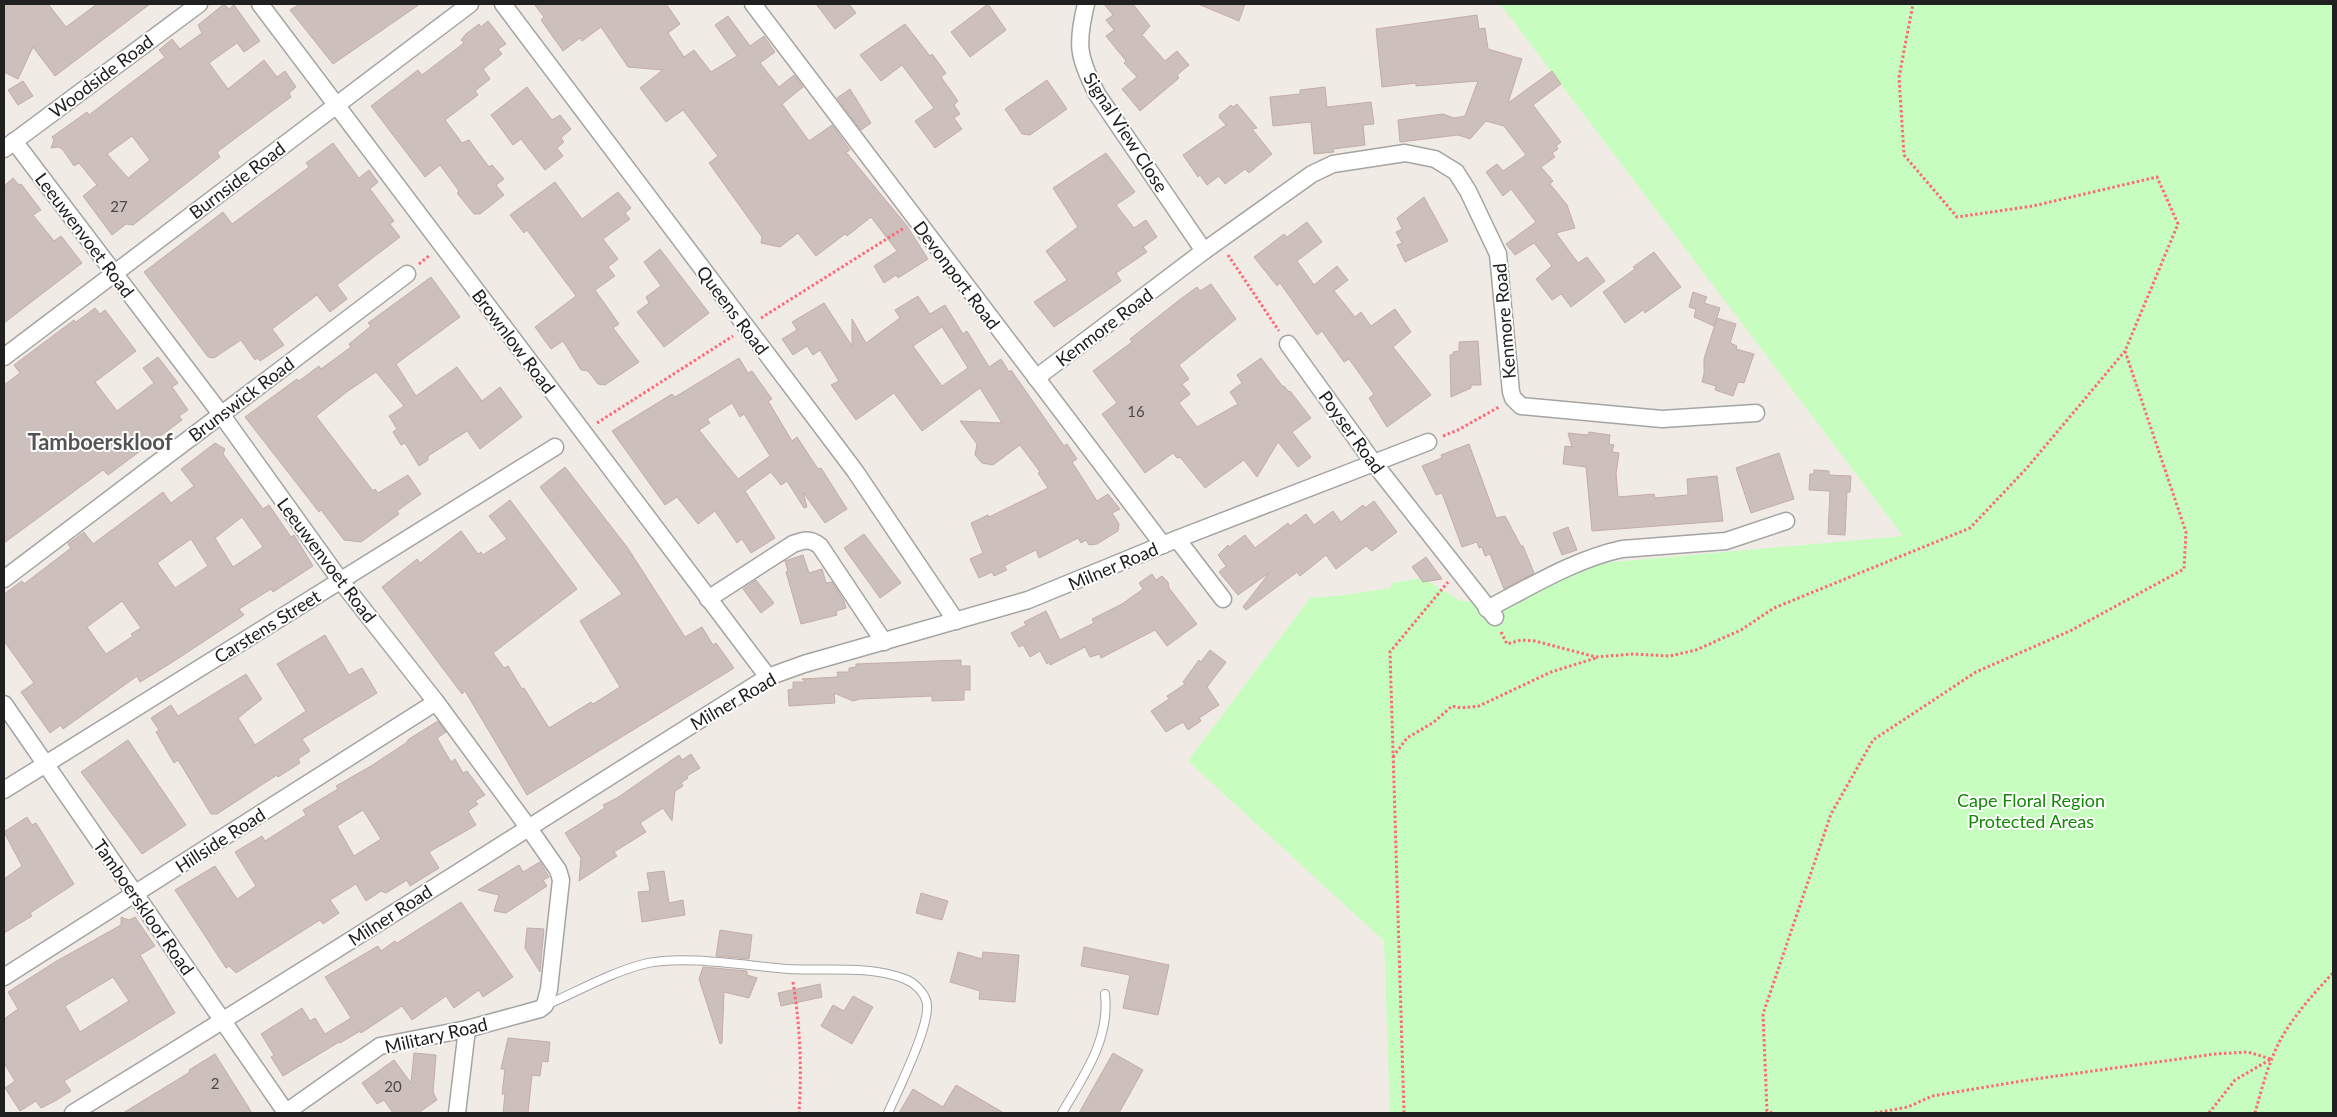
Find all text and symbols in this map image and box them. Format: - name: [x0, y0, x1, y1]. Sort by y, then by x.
- street label: Woodside Road: [45, 30, 157, 122]
- street label: Signal View Close: [1079, 68, 1173, 196]
- street label: Burnside Road: [185, 137, 289, 223]
- street label: Leeuwenvoet Road: [31, 168, 139, 302]
- house number: 27: [110, 197, 128, 215]
- street label: Devonport Road: [909, 216, 1005, 334]
- street label: Queens Road: [692, 261, 774, 359]
- street label: Kenmore Road: [1488, 262, 1520, 380]
- street label: Kenmore Road: [1051, 283, 1157, 371]
- street label: Brownlow Road: [468, 285, 560, 397]
- street label: Brunswick Road: [184, 352, 298, 446]
- street label: Poyser Road: [1314, 386, 1390, 478]
- house number: 16: [1127, 402, 1145, 420]
- district label: Tamboerskloof: [27, 428, 173, 455]
- street label: Leeuwenvoet Road: [273, 493, 381, 627]
- street label: Milner Road: [1065, 537, 1161, 595]
- street label: Carstens Street: [210, 584, 325, 667]
- street label: Milner Road: [686, 668, 780, 734]
- park label: Cape Floral Region Protected Areas: [1957, 789, 2105, 832]
- street label: Hillside Road: [171, 803, 269, 877]
- street label: Tamboerskloof Road: [89, 835, 199, 979]
- street label: Milner Road: [344, 880, 436, 950]
- street label: Military Road: [382, 1012, 490, 1058]
- house number: 2: [211, 1074, 219, 1092]
- house number: 20: [384, 1077, 402, 1095]

